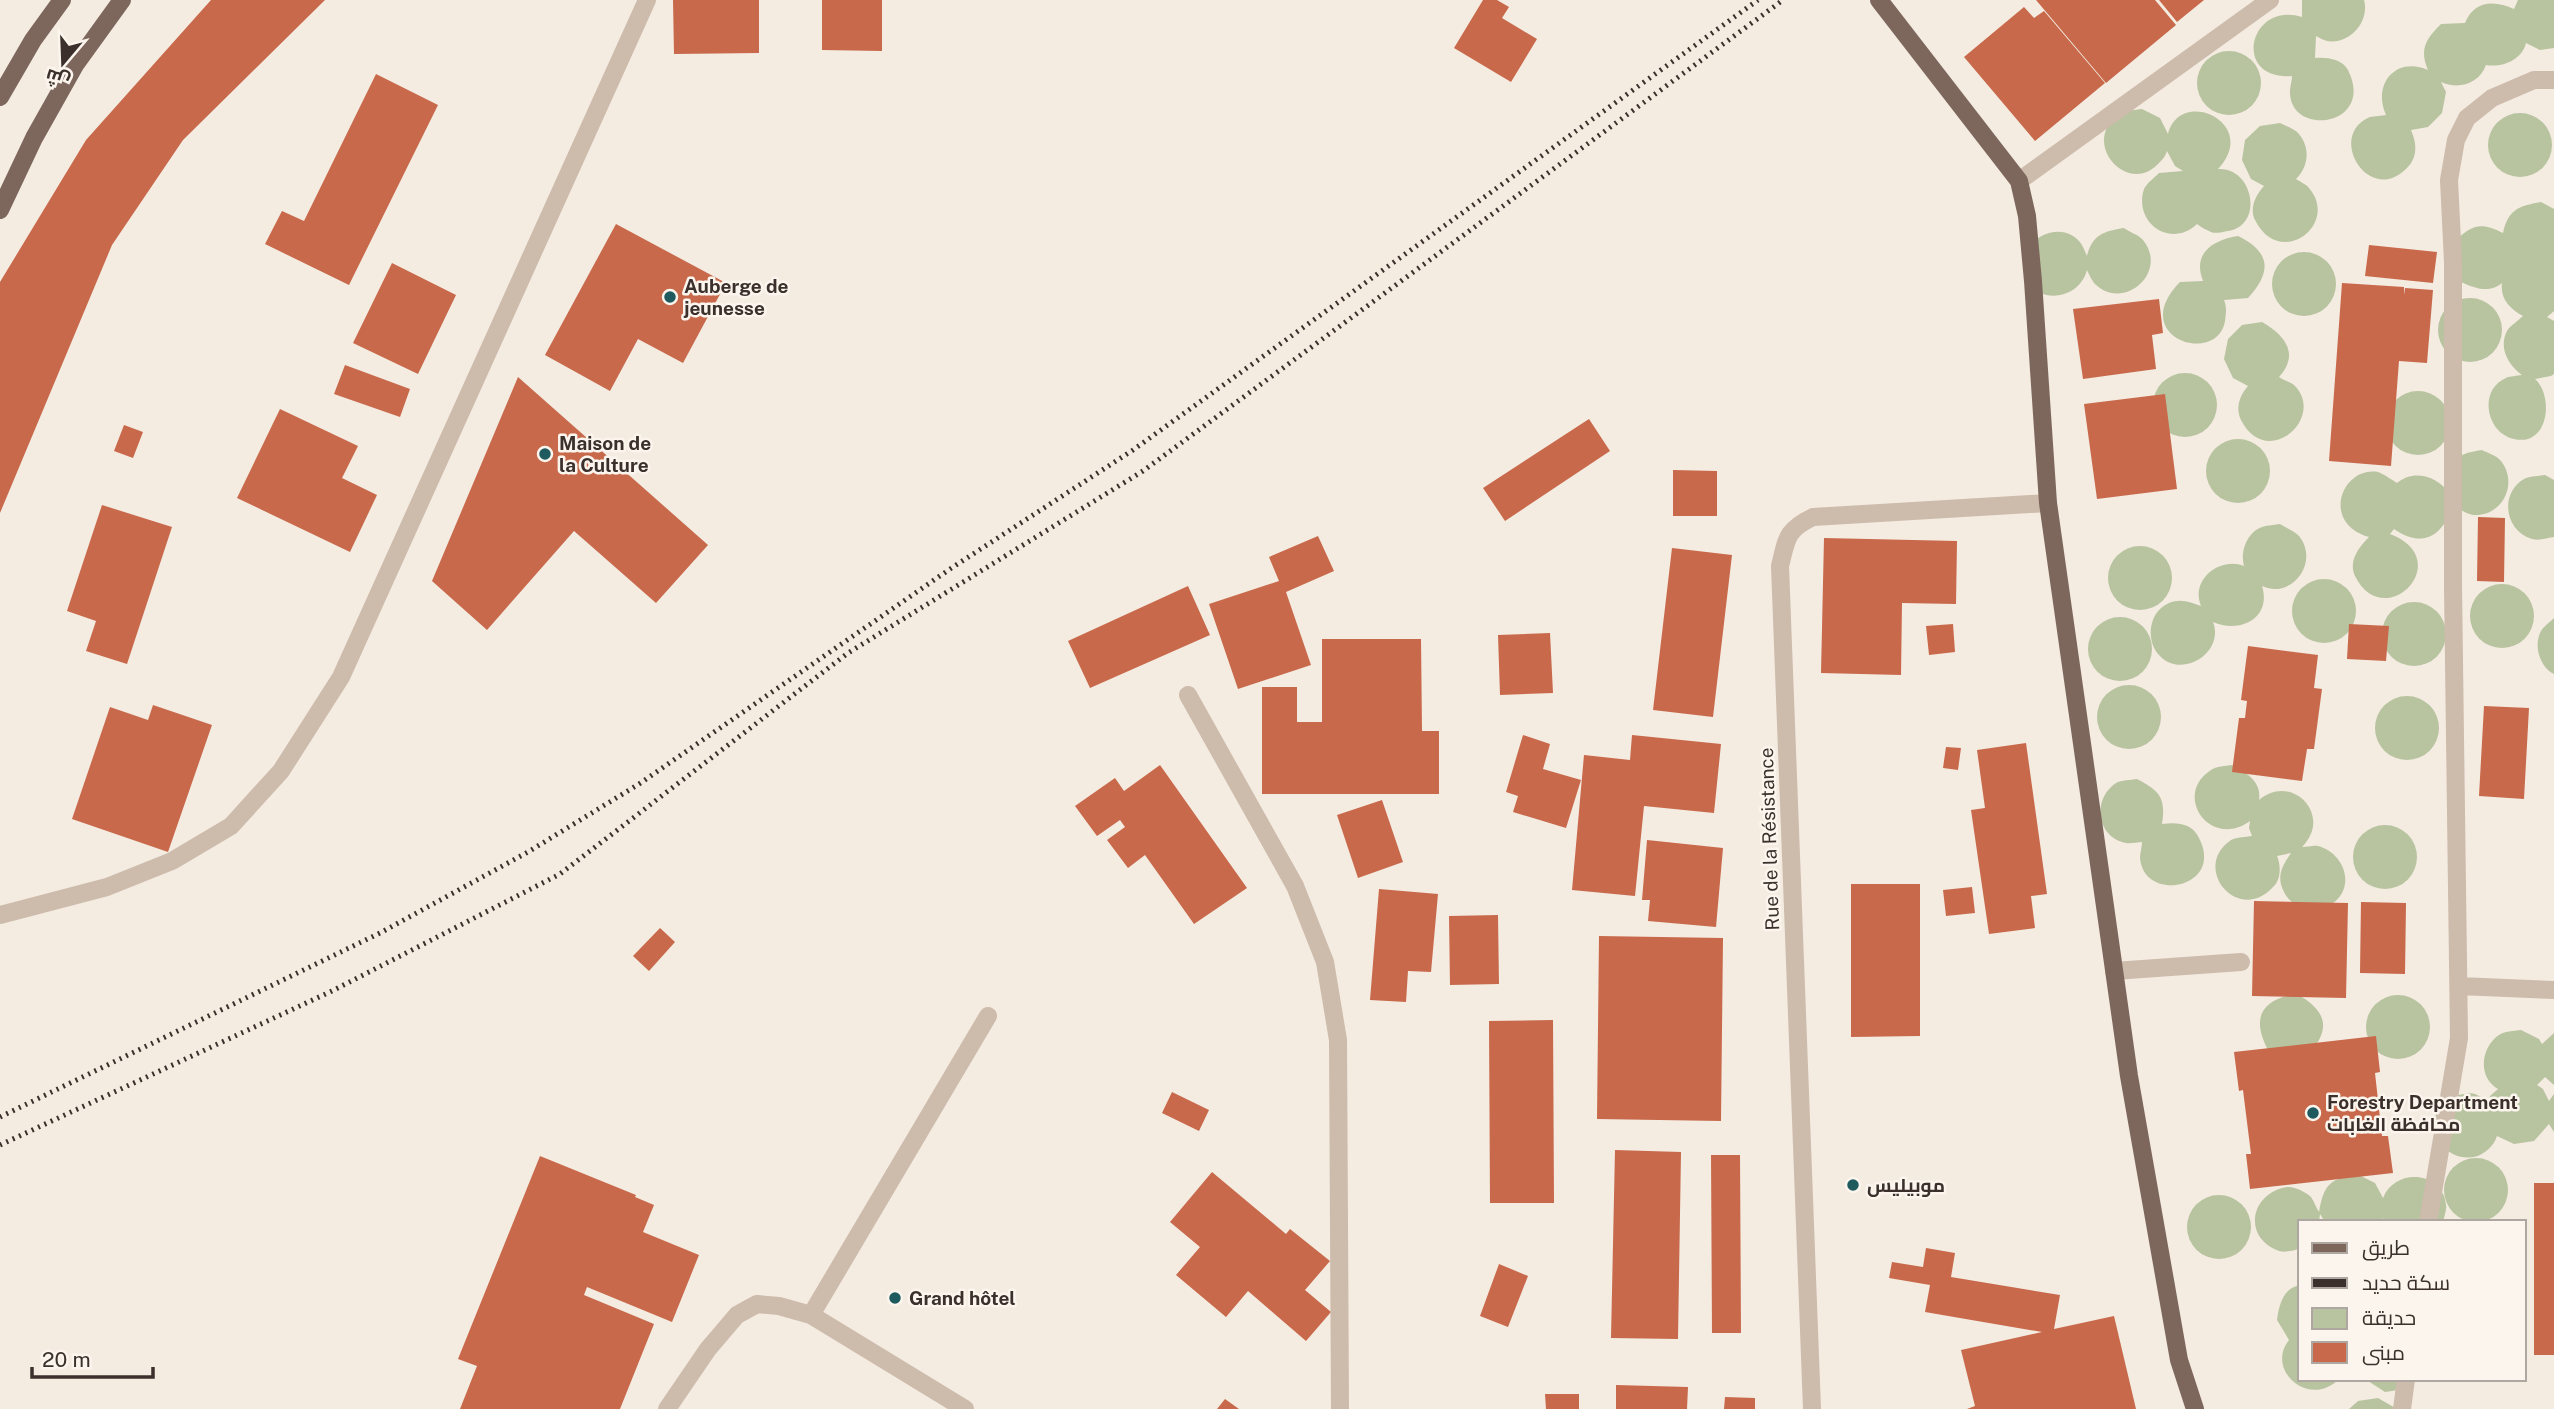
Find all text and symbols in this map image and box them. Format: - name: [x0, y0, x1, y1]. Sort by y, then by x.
- north arrow: [28, 28, 98, 98]
- text: ش: [42, 64, 73, 93]
- place label: Auberge de jeunesse: [683, 275, 788, 319]
- marker: Auberge de jeunesse: [662, 289, 678, 305]
- place label: Maison de la Culture: [559, 432, 651, 476]
- marker: Maison de la Culture: [537, 446, 553, 462]
- street label: Rue de la Résistance: [1755, 747, 1783, 931]
- place label: Forestry Department محافظة الغابات: [2327, 1091, 2518, 1135]
- marker: Forestry Department محافظة الغابات: [2305, 1105, 2321, 1121]
- place label: موبيليس: [1867, 1174, 1945, 1197]
- marker: موبيليس: [1845, 1177, 1861, 1193]
- legend: [2298, 1220, 2526, 1381]
- text: طريق: [2362, 1235, 2410, 1261]
- text: سكة حديد: [2362, 1270, 2450, 1295]
- place label: Grand hôtel: [909, 1287, 1016, 1309]
- marker: Grand hôtel: [887, 1290, 903, 1306]
- text: حديقة: [2362, 1305, 2416, 1330]
- scale bar: [32, 1336, 152, 1380]
- text: مبنى: [2362, 1340, 2405, 1366]
- text: 20 m: [42, 1347, 91, 1372]

